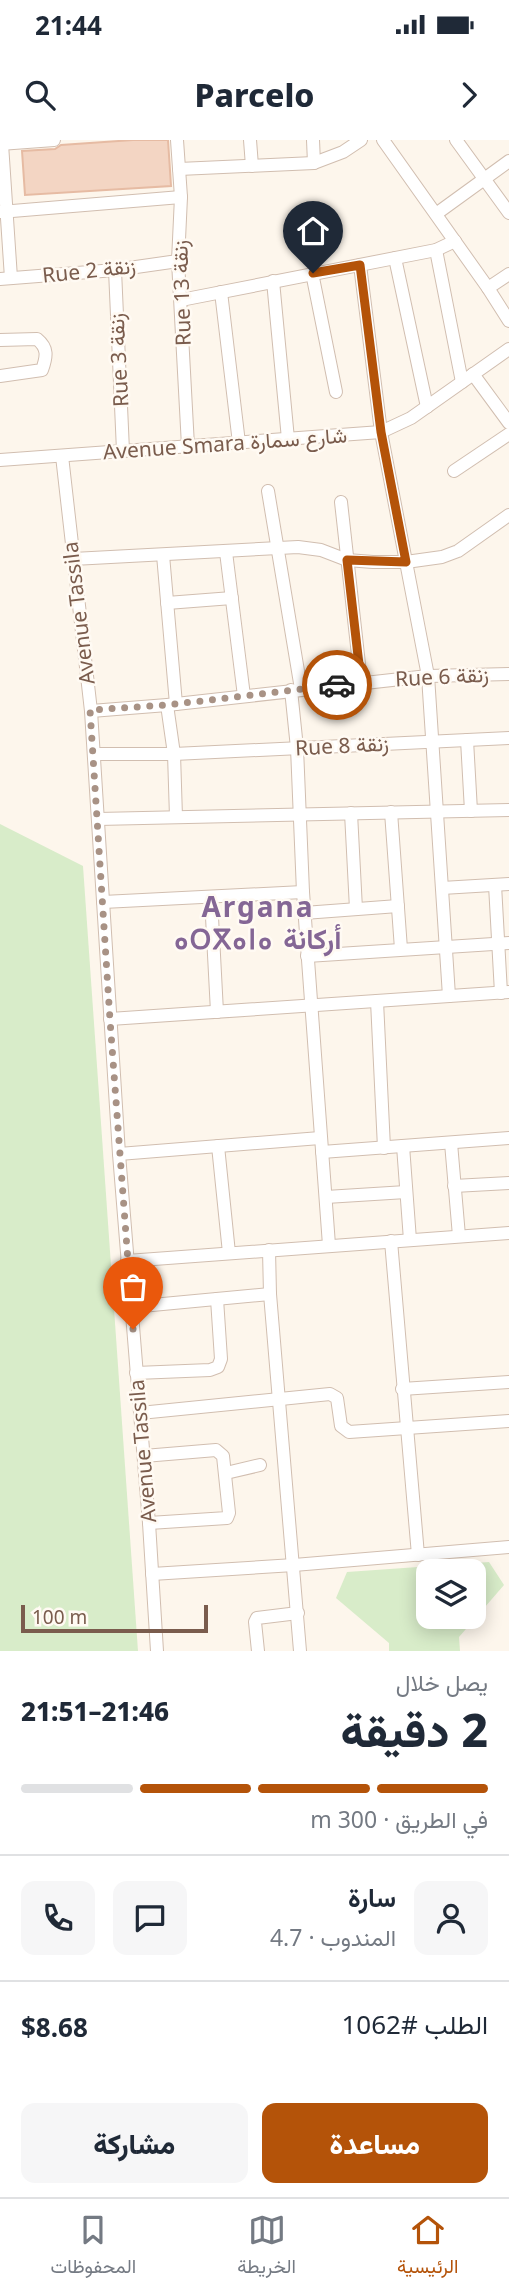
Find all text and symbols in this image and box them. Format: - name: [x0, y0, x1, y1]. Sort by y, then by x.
- text: 21:44: [35, 7, 102, 43]
- text: Parcelo: [195, 73, 314, 116]
- icon: search: [21, 76, 59, 114]
- icon: forward: [450, 76, 488, 114]
- pin: [283, 201, 343, 273]
- icon: home: [294, 212, 332, 250]
- street label: Rue 13 زنقة: [165, 240, 197, 346]
- street label: Rue 2 زنقة: [41, 251, 137, 289]
- street label: Rue 3 زنقة: [102, 312, 134, 408]
- street label: Avenue Smara شارع سمارة: [102, 420, 348, 467]
- street label: Avenue Tassila: [55, 540, 101, 686]
- courier: [302, 650, 372, 720]
- street label: Rue 6 زنقة: [394, 660, 490, 692]
- icon: car: [318, 666, 356, 704]
- street label: Rue 8 زنقة: [294, 729, 390, 761]
- district label: Argana ⴰⵔⴳⴰⵏⴰ أركانة: [175, 887, 341, 957]
- pin: [103, 1257, 163, 1329]
- icon: bag: [114, 1268, 152, 1306]
- street label: Avenue Tassila: [122, 1378, 162, 1524]
- map controls: [416, 1559, 486, 1629]
- button: layers: [416, 1559, 486, 1629]
- scale bar: [21, 1602, 208, 1634]
- text: 100 m: [32, 1604, 87, 1630]
- text: يصل خلال: [396, 1666, 488, 1698]
- text: 21:46–21:51: [21, 1693, 169, 1729]
- text: 2 دقيقة: [341, 1698, 488, 1760]
- text: في الطريق · 300 m: [310, 1803, 488, 1835]
- text: سارة: [348, 1879, 396, 1915]
- button: phone: [21, 1881, 95, 1955]
- button: chat: [113, 1881, 187, 1955]
- button: person: [414, 1881, 488, 1955]
- text: المندوب · 4.7: [270, 1921, 396, 1953]
- text: الطلب #1062: [341, 2006, 488, 2042]
- text: $8.68: [21, 2009, 88, 2045]
- button: مشاركة: [21, 2103, 248, 2183]
- button: مساعدة: [262, 2103, 488, 2183]
- tab: المحفوظات: [51, 2211, 136, 2283]
- tab: الخريطة: [237, 2211, 296, 2283]
- tab: الرئيسية: [397, 2211, 458, 2283]

